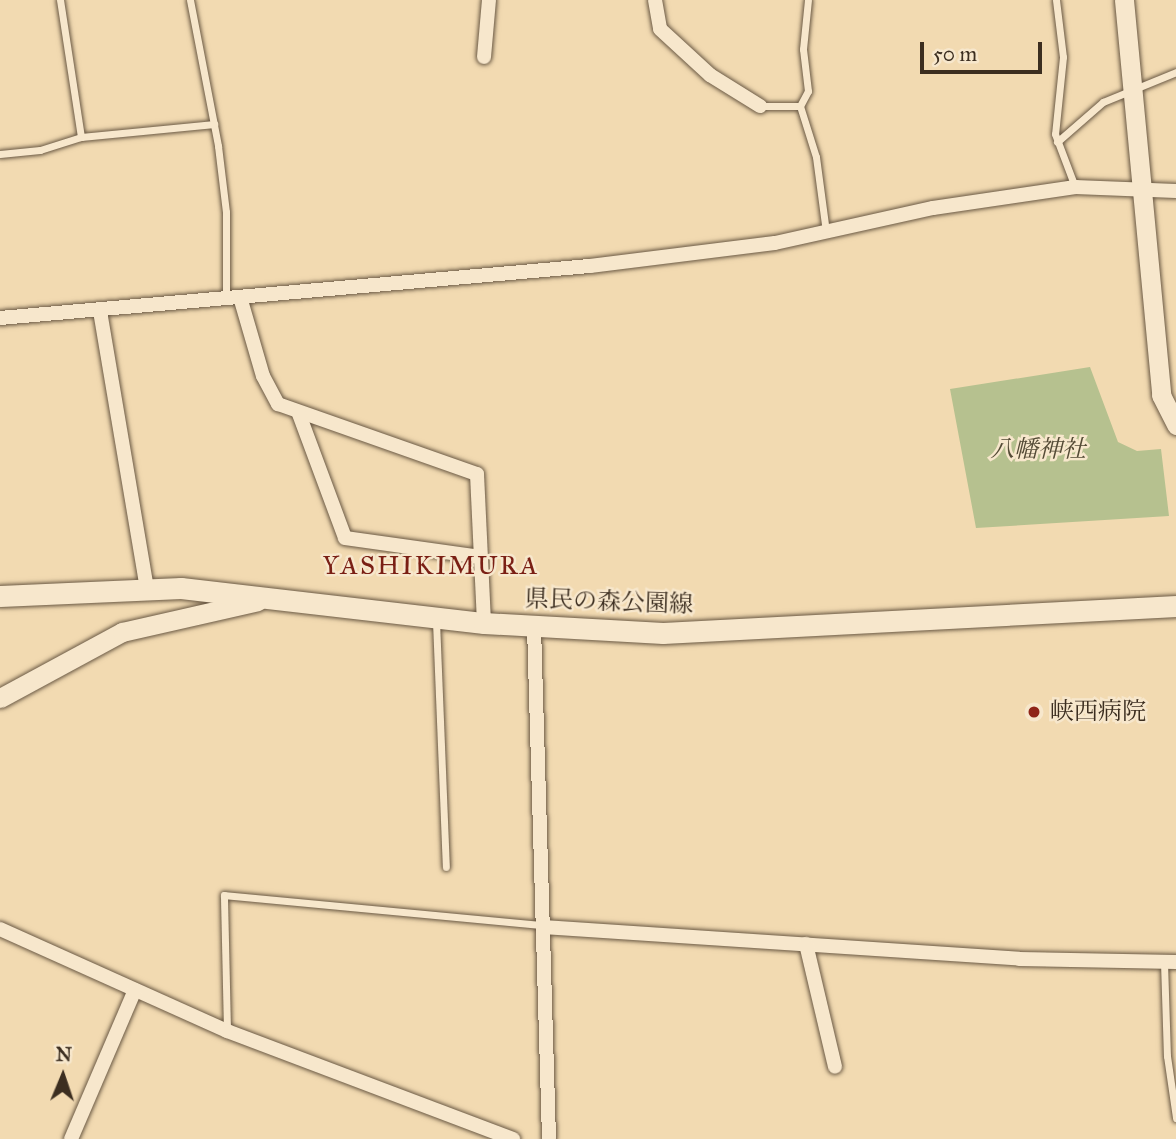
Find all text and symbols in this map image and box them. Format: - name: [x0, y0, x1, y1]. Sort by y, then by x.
- scale bar: [924, 28, 1046, 72]
- text: 50 m: [933, 41, 977, 67]
- park label: 八幡神社: [990, 436, 1086, 464]
- district label: YASHIKIMURA: [324, 550, 538, 582]
- street label: 県民の森公園線: [525, 585, 693, 619]
- place label: 峡西病院: [1050, 698, 1146, 726]
- marker: 峡西病院: [1024, 702, 1044, 722]
- north arrow: [28, 1041, 98, 1111]
- text: N: [55, 1043, 72, 1066]

